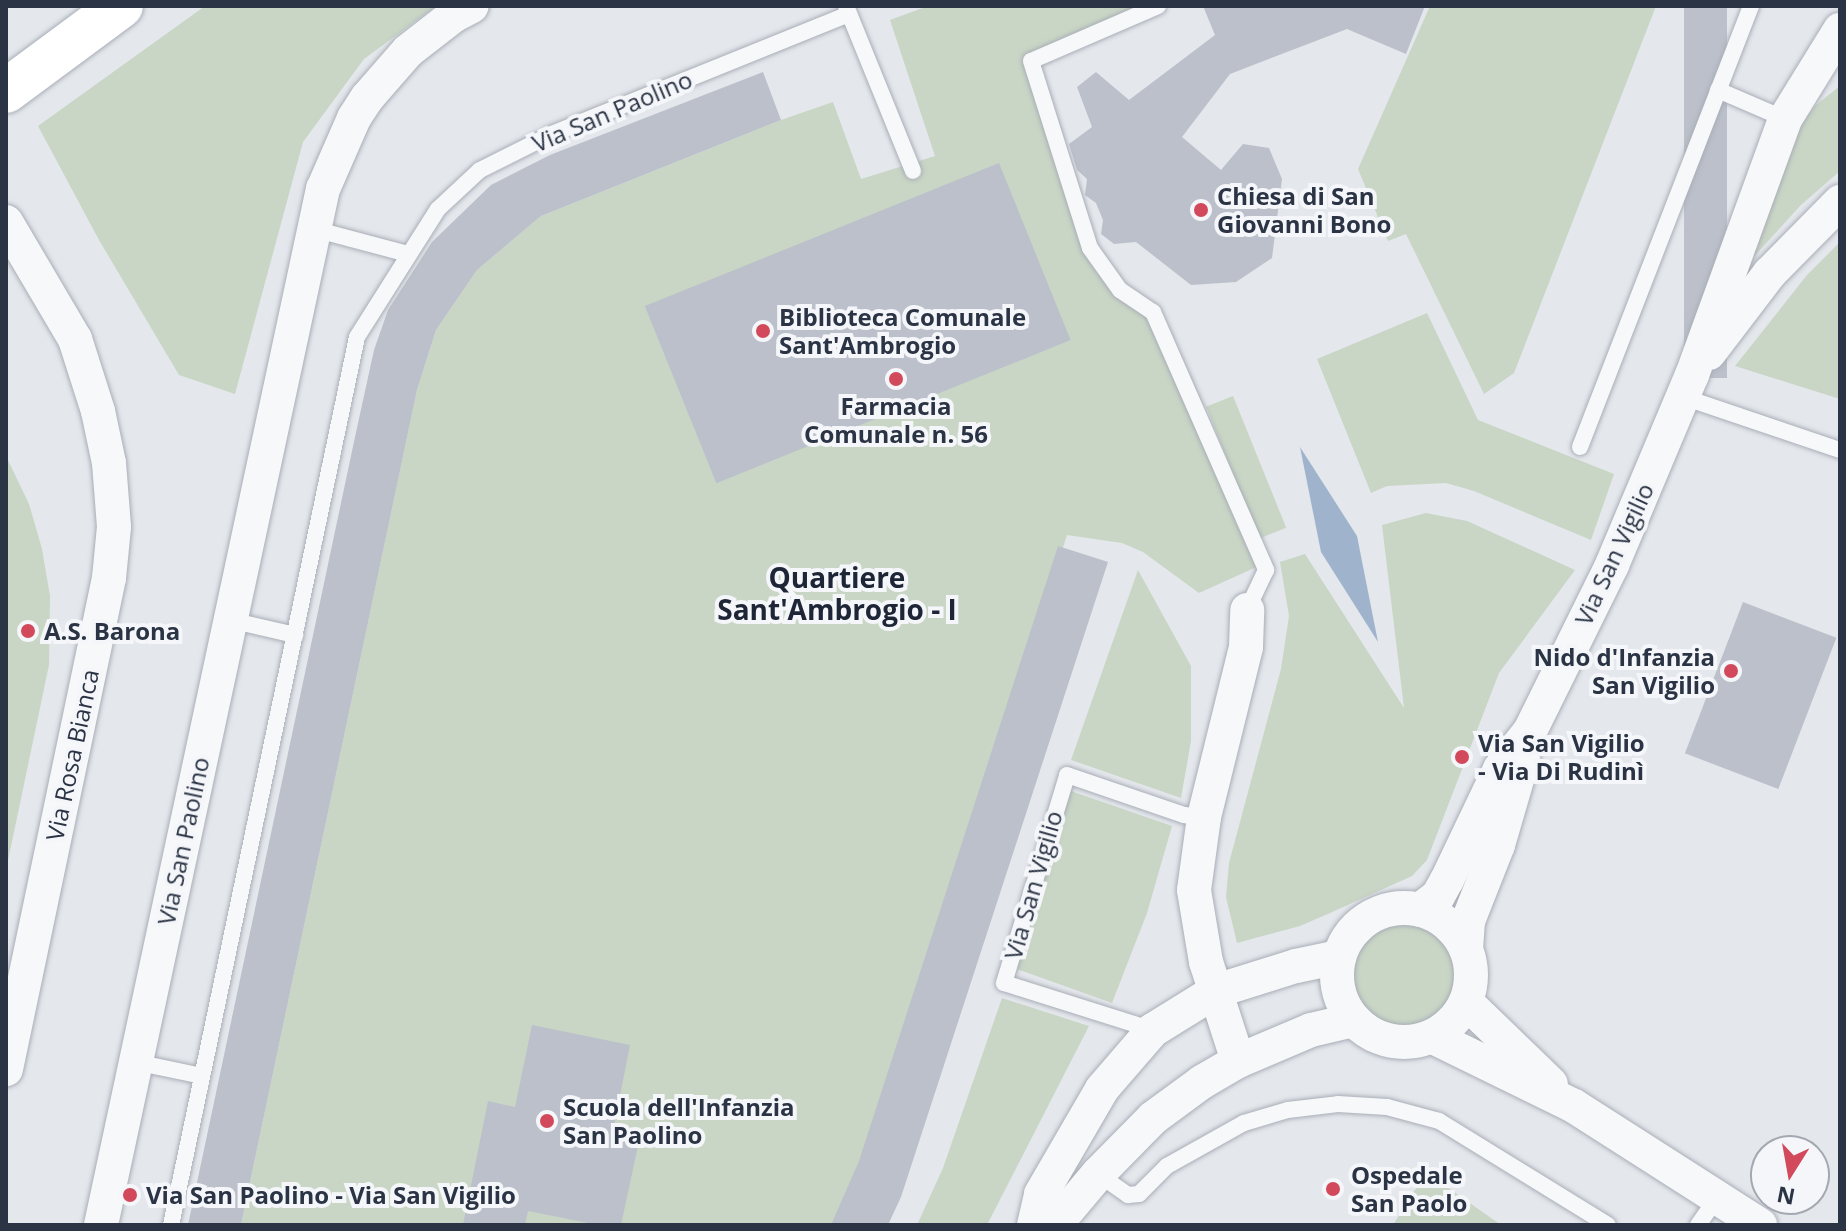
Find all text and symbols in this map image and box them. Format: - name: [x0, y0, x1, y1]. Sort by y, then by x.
- street label: Via San Paolino: [528, 64, 696, 158]
- place label: Chiesa di San Giovanni Bono: [1217, 182, 1391, 238]
- marker: Chiesa di San Giovanni Bono: [1192, 201, 1210, 219]
- place label: Biblioteca Comunale Sant'Ambrogio: [779, 303, 1026, 359]
- marker: Biblioteca Comunale Sant'Ambrogio: [754, 322, 772, 340]
- marker: Farmacia Comunale n. 56: [887, 370, 905, 388]
- place label: Farmacia Comunale n. 56: [804, 392, 988, 448]
- street label: Via San Vigilio: [1569, 478, 1659, 630]
- district label: Quartiere Sant'Ambrogio - I: [717, 560, 957, 626]
- place label: A.S. Barona: [44, 617, 180, 645]
- marker: A.S. Barona: [19, 622, 37, 640]
- place label: Nido d'Infanzia San Vigilio: [1534, 643, 1715, 699]
- marker: Nido d'Infanzia San Vigilio: [1722, 662, 1740, 680]
- street label: Via Rosa Bianca: [40, 667, 104, 843]
- place label: Via San Vigilio - Via Di Rudinì: [1478, 729, 1645, 785]
- marker: Via San Vigilio - Via Di Rudinì: [1453, 748, 1471, 766]
- street label: Via San Paolino: [151, 754, 215, 928]
- street label: Via San Vigilio: [998, 807, 1068, 963]
- place label: Scuola dell'Infanzia San Paolino: [563, 1093, 794, 1149]
- marker: Scuola dell'Infanzia San Paolino: [538, 1112, 556, 1130]
- north arrow: [1750, 1135, 1830, 1215]
- place label: Ospedale San Paolo: [1351, 1161, 1467, 1217]
- marker: Ospedale San Paolo: [1322, 1178, 1344, 1200]
- text: N: [1774, 1180, 1797, 1213]
- place label: Via San Paolino - Via San Vigilio: [146, 1181, 516, 1209]
- marker: Via San Paolino - Via San Vigilio: [121, 1186, 139, 1204]

